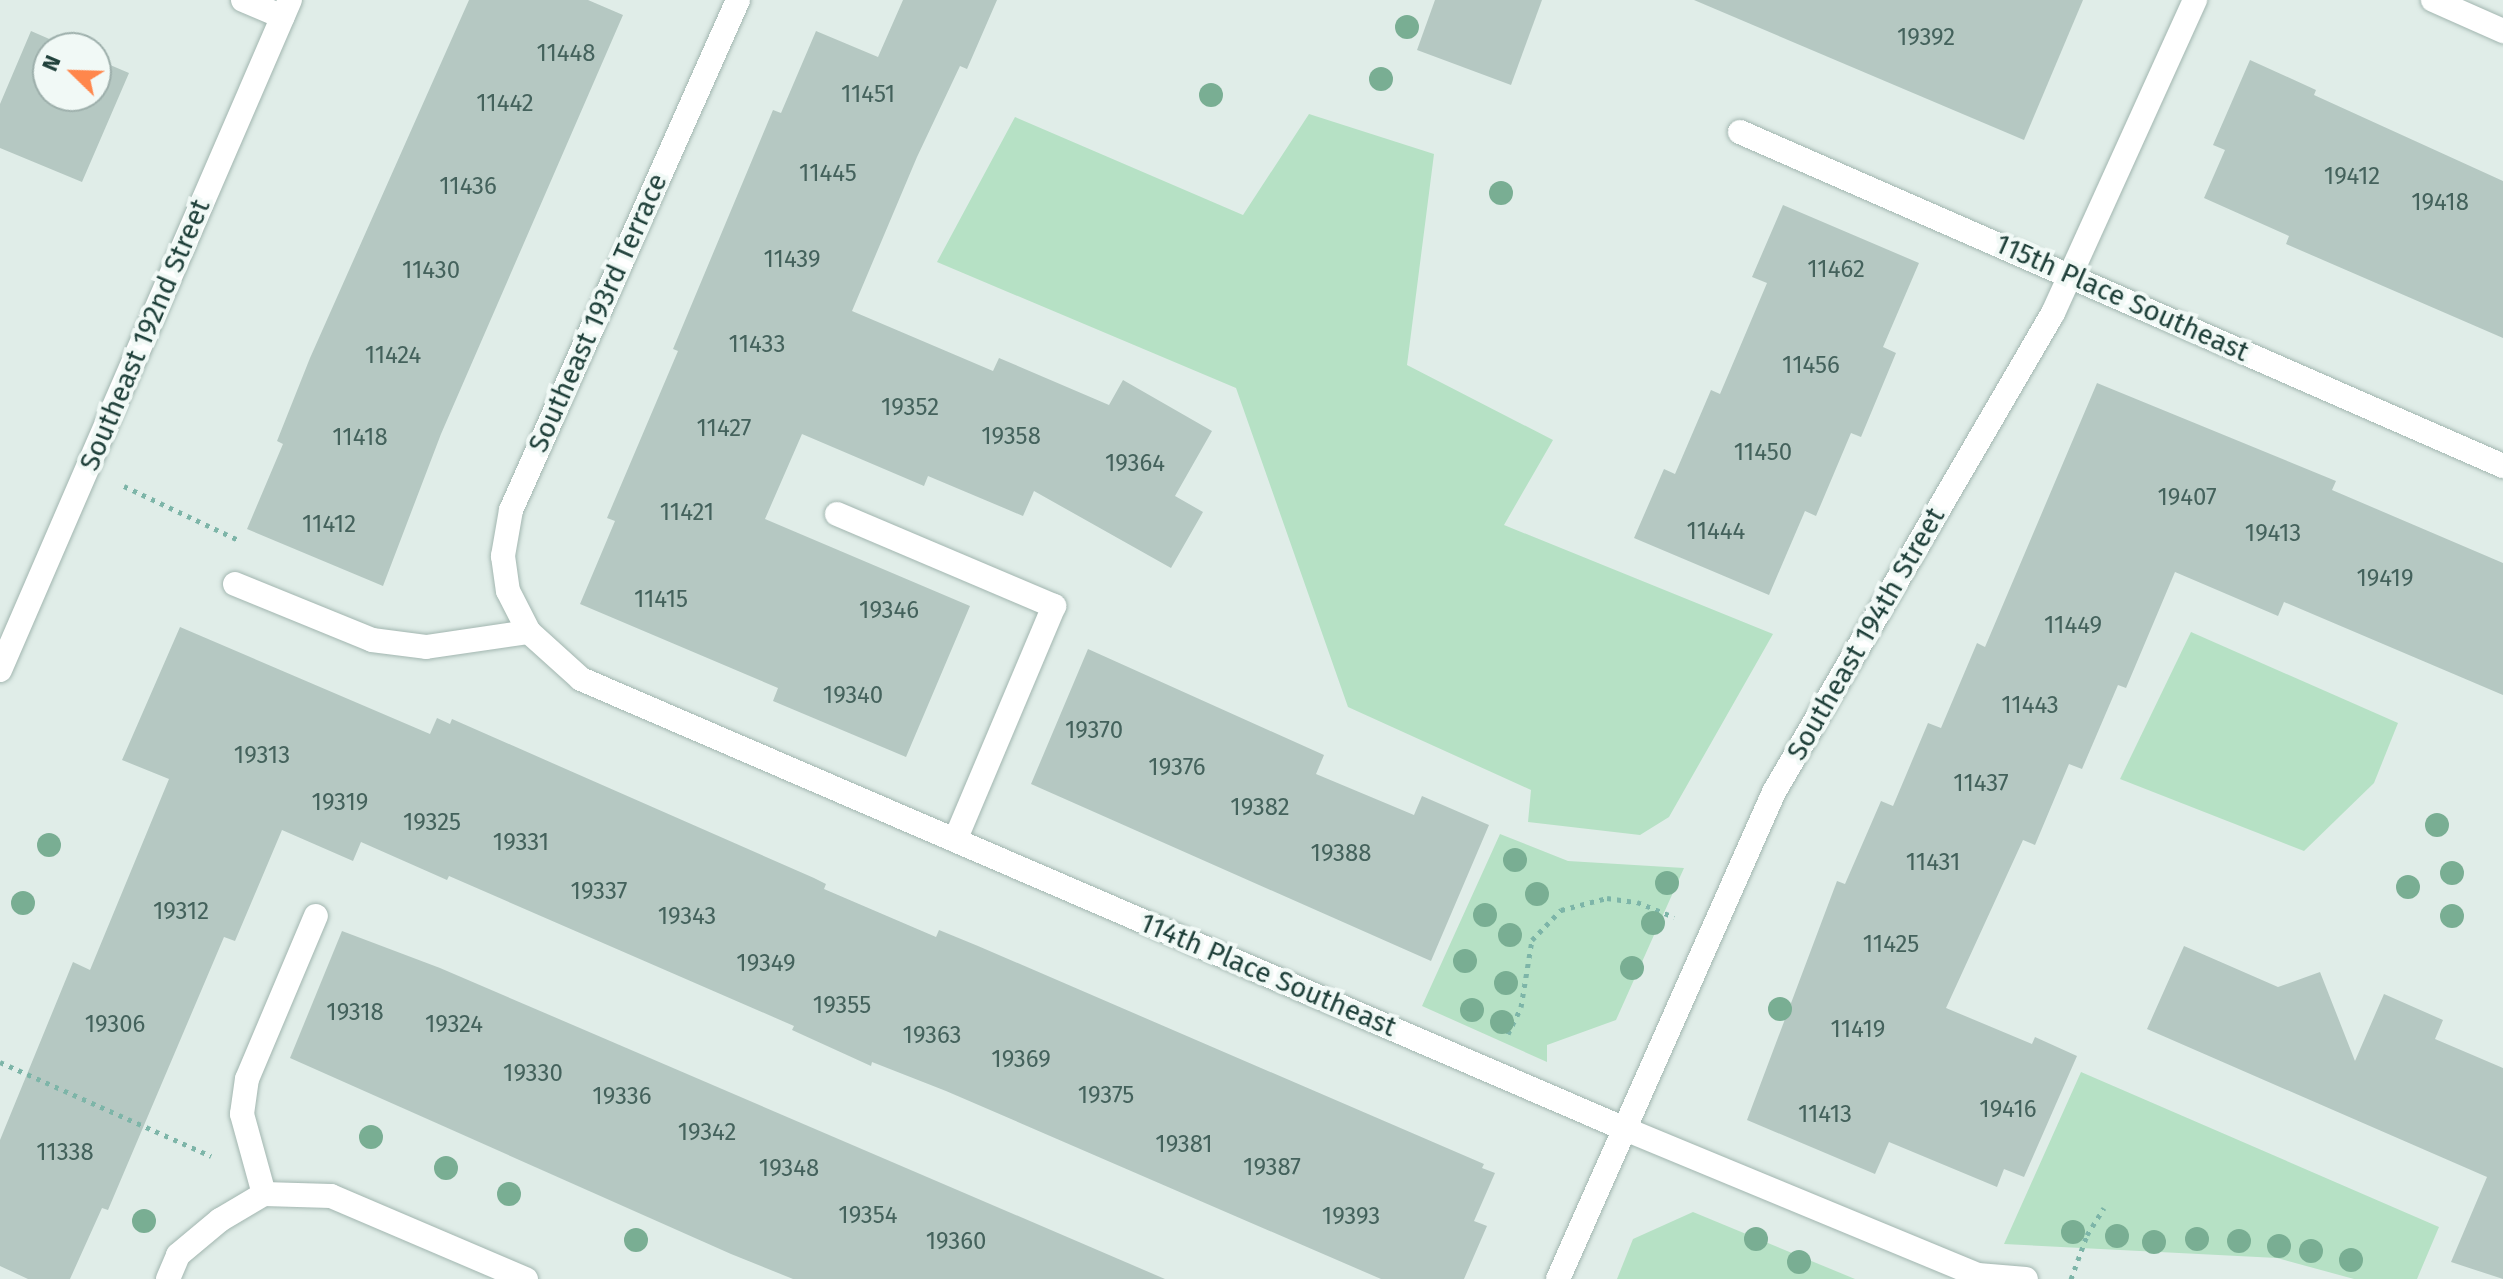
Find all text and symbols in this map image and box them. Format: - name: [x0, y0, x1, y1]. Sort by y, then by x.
- house number: 19392: [1897, 24, 1955, 52]
- north arrow: [32, 32, 112, 112]
- house number: 11448: [536, 40, 596, 68]
- text: N: [36, 51, 67, 75]
- house number: 11451: [841, 81, 895, 109]
- house number: 11442: [476, 90, 534, 118]
- house number: 11445: [799, 160, 857, 188]
- house number: 19412: [2324, 163, 2380, 191]
- street label: Southeast 193rd Terrace: [521, 168, 675, 458]
- house number: 11436: [439, 173, 497, 201]
- house number: 19418: [2411, 189, 2469, 217]
- street label: Southeast 192nd Street: [73, 194, 217, 476]
- street label: 115th Place Southeast: [1990, 227, 2254, 369]
- house number: 11439: [763, 246, 821, 274]
- house number: 11462: [1807, 256, 1865, 284]
- house number: 11430: [402, 257, 460, 285]
- house number: 11433: [729, 331, 785, 359]
- house number: 11424: [365, 342, 421, 370]
- house number: 11456: [1782, 352, 1840, 380]
- house number: 19352: [881, 394, 939, 422]
- house number: 11427: [696, 415, 752, 443]
- house number: 19358: [981, 423, 1041, 451]
- house number: 11418: [332, 424, 388, 452]
- house number: 11450: [1734, 439, 1792, 467]
- house number: 19364: [1105, 450, 1165, 478]
- house number: 19407: [2157, 484, 2217, 512]
- house number: 11421: [660, 499, 714, 527]
- street label: Southeast 194th Street: [1780, 502, 1952, 766]
- house number: 11412: [302, 511, 356, 539]
- house number: 11444: [1687, 518, 1745, 546]
- house number: 19413: [2245, 520, 2301, 548]
- house number: 19419: [2356, 565, 2414, 593]
- house number: 11415: [634, 586, 688, 614]
- house number: 19346: [859, 597, 919, 625]
- house number: 11449: [2044, 612, 2102, 640]
- house number: 19340: [823, 682, 883, 710]
- house number: 11443: [2001, 692, 2059, 720]
- house number: 19370: [1065, 717, 1123, 745]
- house number: 19313: [234, 742, 290, 770]
- house number: 19376: [1148, 754, 1206, 782]
- house number: 11437: [1953, 770, 2009, 798]
- house number: 19319: [312, 789, 368, 817]
- house number: 19382: [1230, 794, 1290, 822]
- house number: 19325: [403, 809, 461, 837]
- house number: 19331: [493, 829, 549, 857]
- house number: 19388: [1311, 840, 1371, 868]
- house number: 11431: [1906, 849, 1960, 877]
- house number: 19337: [571, 878, 627, 906]
- house number: 19312: [153, 898, 209, 926]
- house number: 19343: [658, 903, 716, 931]
- street label: 114th Place Southeast: [1135, 906, 1401, 1044]
- house number: 11425: [1863, 931, 1919, 959]
- house number: 19349: [736, 950, 796, 978]
- house number: 19355: [813, 992, 871, 1020]
- house number: 19318: [326, 999, 384, 1027]
- house number: 19306: [85, 1011, 145, 1039]
- house number: 19324: [425, 1011, 483, 1039]
- house number: 11419: [1831, 1016, 1885, 1044]
- house number: 19363: [902, 1022, 962, 1050]
- house number: 19369: [991, 1046, 1051, 1074]
- house number: 19330: [503, 1060, 563, 1088]
- house number: 19375: [1078, 1082, 1134, 1110]
- house number: 19336: [592, 1083, 652, 1111]
- house number: 19416: [1979, 1096, 2037, 1124]
- house number: 11413: [1798, 1101, 1852, 1129]
- house number: 19342: [678, 1119, 736, 1147]
- house number: 19381: [1155, 1131, 1213, 1159]
- house number: 11338: [36, 1139, 94, 1167]
- house number: 19387: [1243, 1154, 1301, 1182]
- house number: 19348: [759, 1155, 819, 1183]
- house number: 19354: [838, 1202, 898, 1230]
- house number: 19393: [1322, 1203, 1380, 1231]
- house number: 19360: [926, 1228, 986, 1256]

